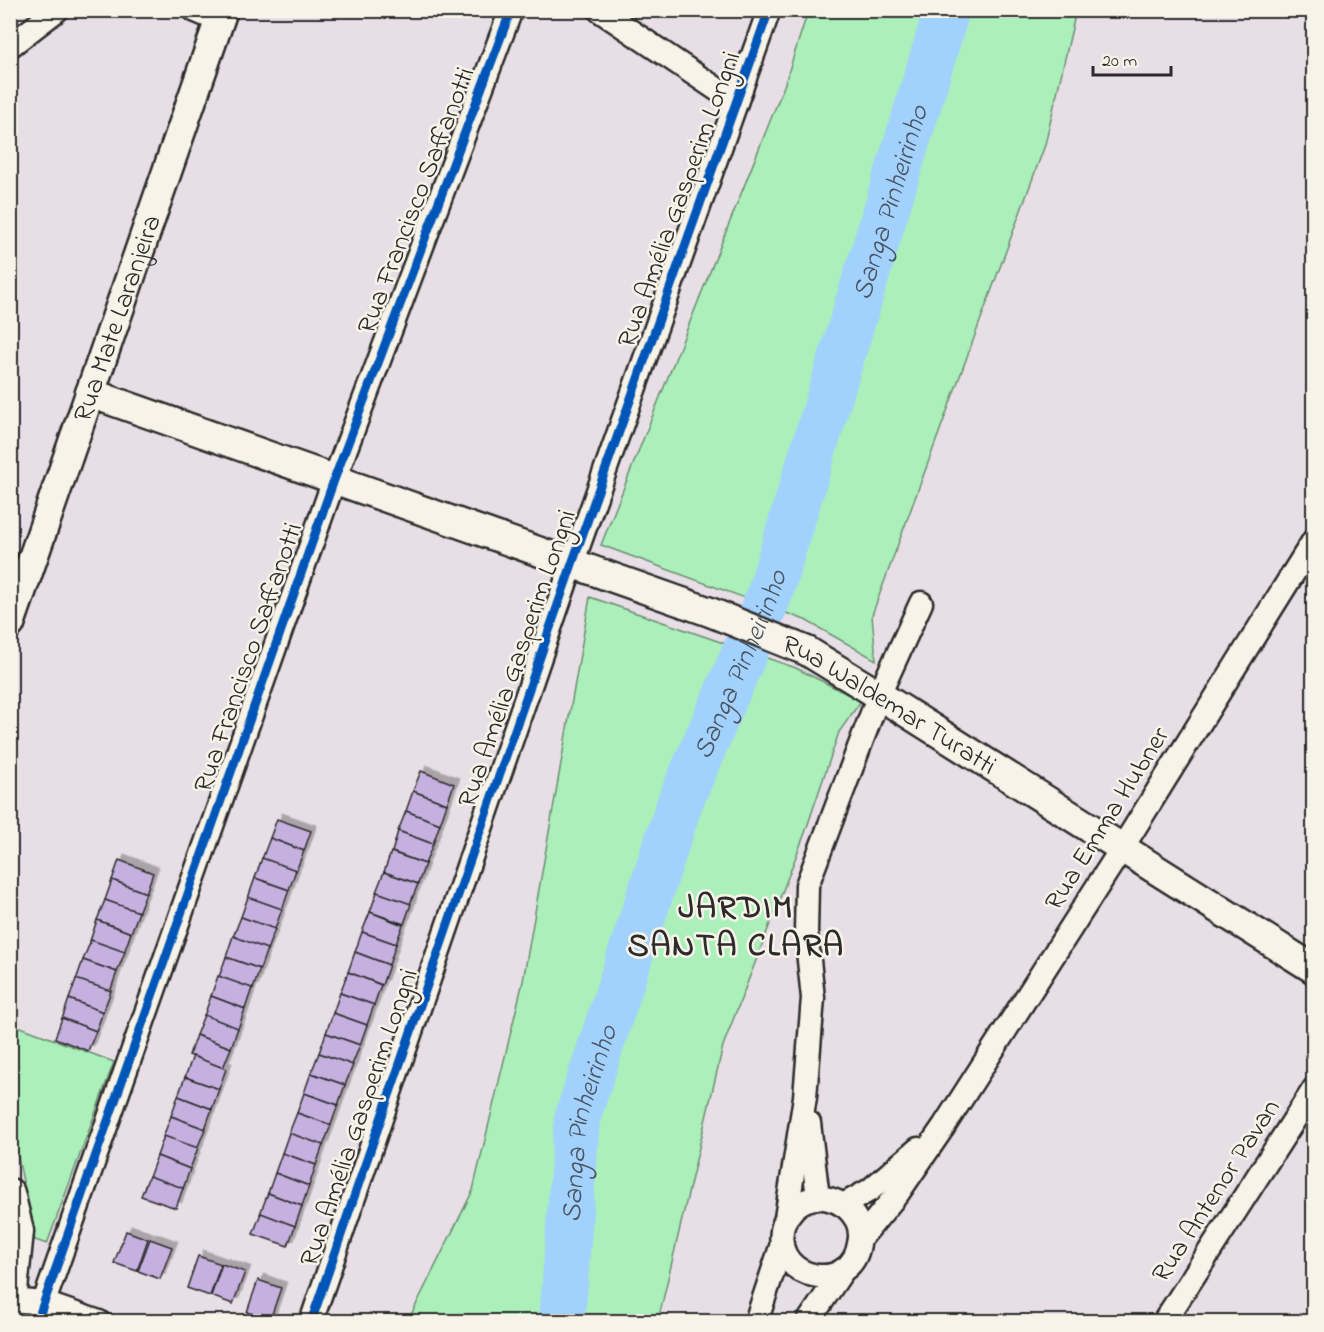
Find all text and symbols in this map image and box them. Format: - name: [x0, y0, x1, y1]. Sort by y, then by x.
- scale bar: [1093, 39, 1171, 77]
- street label: Rua Amélia Gasperim Longni: [609, 46, 752, 353]
- text: 20 m: [1102, 49, 1137, 75]
- street label: Rua Francisco Saffanotti: [348, 62, 486, 340]
- water label: Sanga Pinheirinho: [843, 99, 941, 305]
- street label: Rua Mate Laranjeira: [65, 210, 173, 428]
- street label: Rua Amélia Gasperim Longni: [449, 505, 588, 813]
- street label: Rua Francisco Saffanotti: [185, 518, 314, 798]
- water label: Sanga Pinheirinho: [684, 564, 800, 766]
- street label: Rua Waldemar Turatti: [776, 626, 1003, 786]
- street label: Rua Emma Hubner: [1036, 719, 1181, 919]
- district label: JARDIM SANTA CLARA: [627, 885, 845, 971]
- street label: Rua Amélia Gasperim Longni: [291, 964, 430, 1272]
- water label: Sanga Pinheirinho: [552, 1019, 631, 1224]
- street label: Rua Antenor Pavan: [1143, 1092, 1291, 1291]

